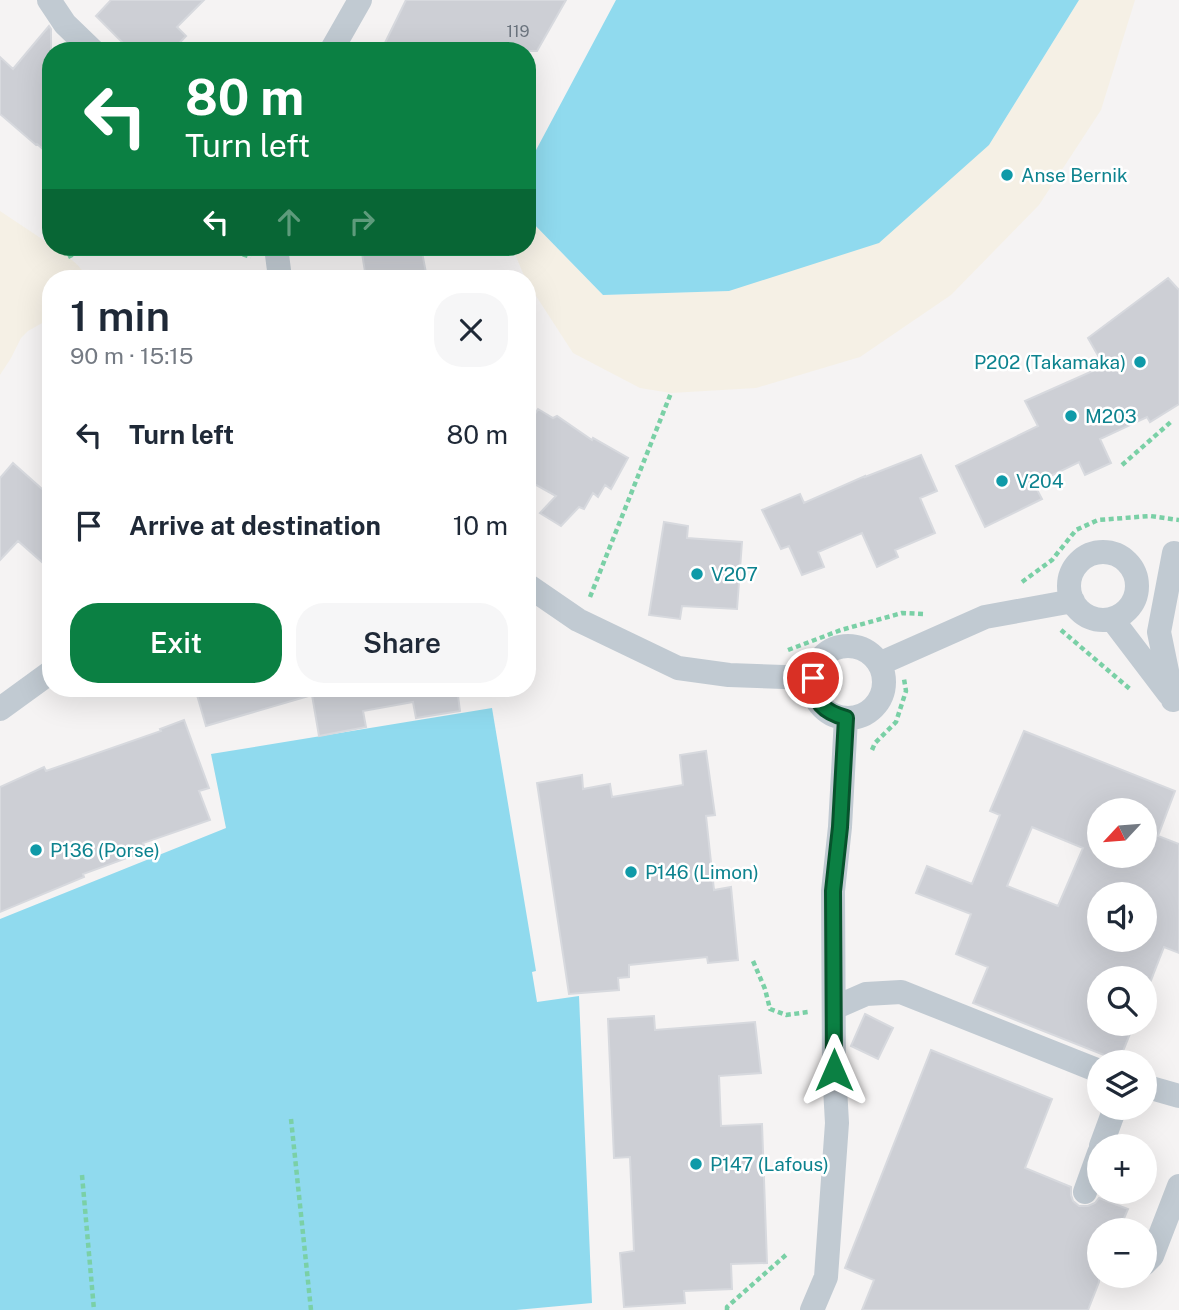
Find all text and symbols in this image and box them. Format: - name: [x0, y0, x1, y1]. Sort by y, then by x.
- house number: 119: [506, 22, 530, 41]
- text: 80 m: [185, 68, 304, 126]
- icon: left: [70, 70, 161, 161]
- text: Turn left: [185, 127, 310, 164]
- place label: Anse Bernik: [1021, 164, 1128, 186]
- marker: Anse Bernik: [999, 167, 1015, 183]
- icon: left: [197, 203, 235, 241]
- icon: ahead: [270, 203, 308, 241]
- icon: right: [343, 203, 381, 241]
- text: 1 min: [70, 291, 170, 340]
- button: close: [434, 293, 508, 367]
- text: 90 m · 15:15: [70, 342, 193, 369]
- place label: P202 (Takamaka): [974, 351, 1126, 373]
- marker: P202 (Takamaka): [1132, 354, 1148, 370]
- place label: M203: [1085, 405, 1137, 427]
- marker: M203: [1063, 408, 1079, 424]
- icon: left: [70, 416, 108, 454]
- text: Turn left: [129, 419, 234, 450]
- text: 80 m: [447, 419, 508, 450]
- place label: V204: [1016, 470, 1064, 492]
- marker: V204: [994, 473, 1010, 489]
- icon: arrive: [70, 507, 108, 545]
- text: Arrive at destination: [129, 510, 381, 541]
- text: 10 m: [453, 510, 508, 541]
- place label: V207: [711, 563, 758, 585]
- marker: V207: [689, 566, 705, 582]
- button: Exit: [70, 603, 282, 683]
- button: Share: [296, 603, 508, 683]
- pin: [783, 648, 843, 708]
- icon: arrive: [794, 659, 832, 697]
- north arrow: [1087, 798, 1157, 868]
- map controls: [1087, 798, 1157, 1288]
- place label: P136 (Porse): [50, 839, 160, 861]
- marker: P136 (Porse): [28, 842, 44, 858]
- place label: P146 (Limon): [645, 861, 759, 883]
- marker: P146 (Limon): [623, 864, 639, 880]
- button: sound: [1087, 882, 1157, 952]
- button: search: [1087, 966, 1157, 1036]
- position arrow: [797, 1033, 871, 1107]
- button: layers: [1087, 1050, 1157, 1120]
- button: +: [1087, 1134, 1157, 1204]
- place label: P147 (Lafous): [710, 1153, 829, 1175]
- marker: P147 (Lafous): [688, 1156, 704, 1172]
- button: −: [1087, 1218, 1157, 1288]

